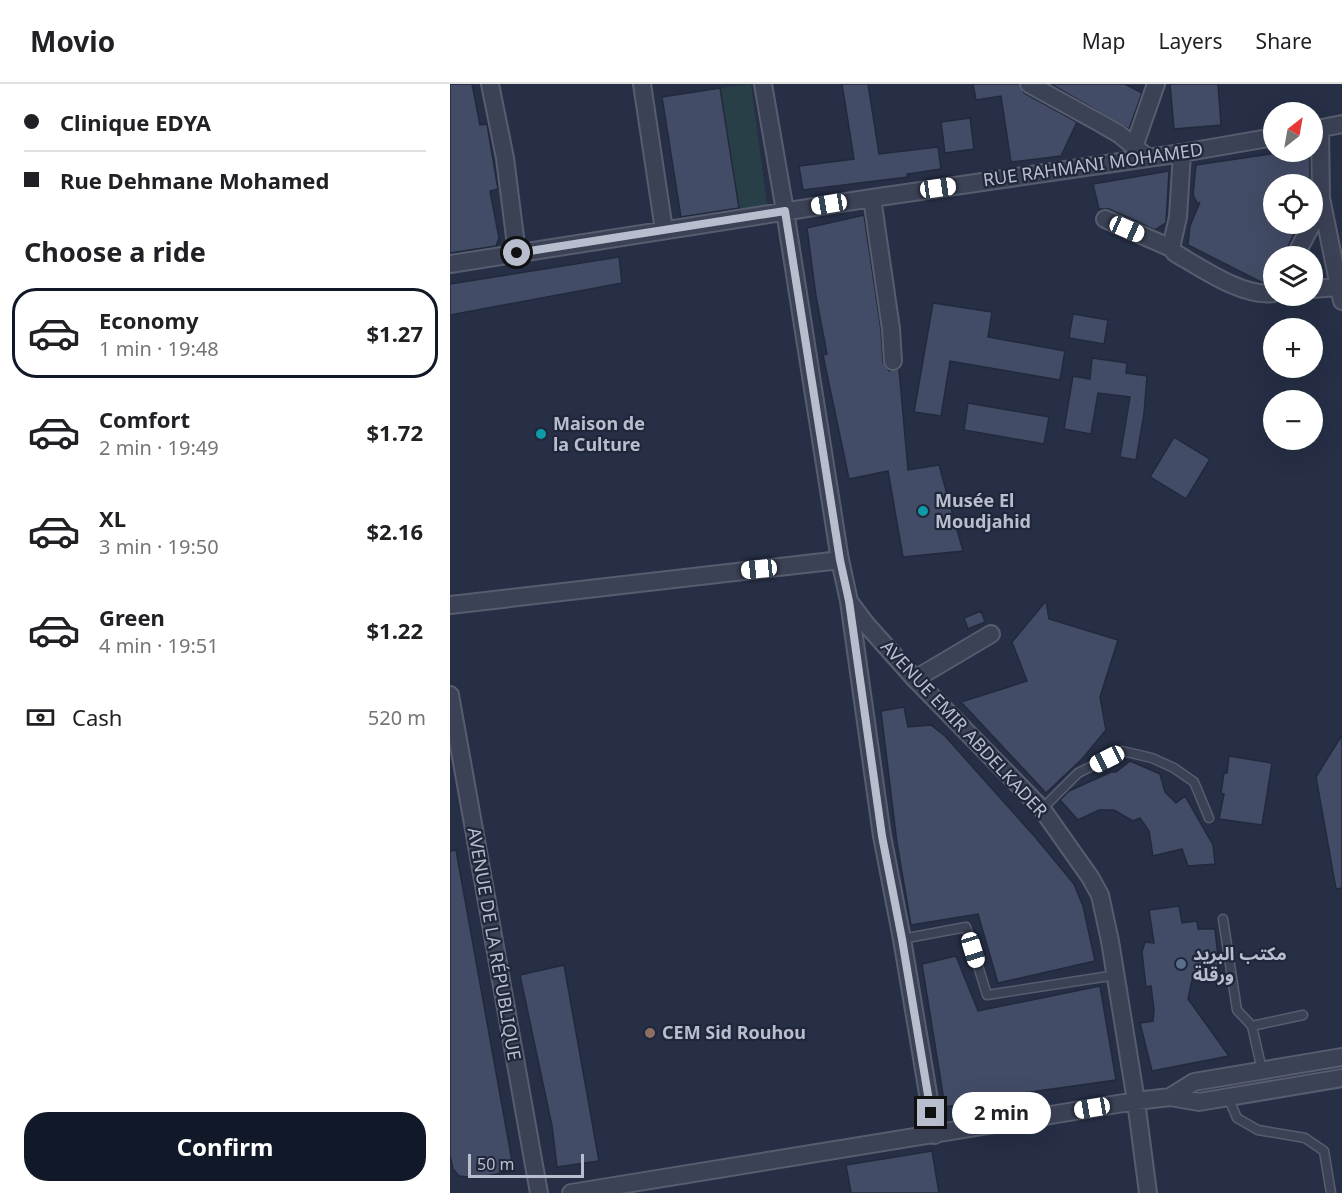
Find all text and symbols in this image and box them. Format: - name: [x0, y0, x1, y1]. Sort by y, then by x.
- text: Movio: [30, 22, 115, 60]
- text: Map: [1082, 27, 1126, 55]
- text: Layers: [1159, 27, 1223, 55]
- text: Share: [1256, 27, 1312, 55]
- north arrow: [1263, 102, 1323, 162]
- map controls: [1263, 102, 1323, 450]
- text: Clinique EDYA: [60, 107, 211, 137]
- street label: RUE RAHMANI MOHAMED: [981, 137, 1204, 191]
- text: Rue Dehmane Mohamed: [60, 165, 329, 195]
- button: locate: [1263, 174, 1323, 234]
- car: [919, 177, 957, 199]
- car: [810, 192, 848, 216]
- car: [1107, 213, 1147, 245]
- text: Choose a ride: [24, 233, 206, 270]
- route start: [503, 239, 530, 266]
- button: layers: [1263, 246, 1323, 306]
- text: Economy: [99, 305, 198, 335]
- icon: car: [27, 306, 81, 360]
- text: $1.27: [366, 318, 423, 348]
- button: +: [1263, 318, 1323, 378]
- text: 1 min · 19:48: [99, 335, 219, 362]
- button: −: [1263, 390, 1323, 450]
- text: Comfort: [99, 404, 190, 434]
- icon: car: [27, 405, 81, 459]
- place label: Maison de la Culture: [553, 411, 645, 456]
- text: $1.72: [366, 417, 423, 447]
- marker: Maison de la Culture: [534, 427, 548, 441]
- text: 2 min · 19:49: [99, 434, 219, 461]
- place label: Musée El Moudjahid: [935, 488, 1031, 533]
- text: XL: [99, 503, 126, 533]
- icon: car: [27, 504, 81, 558]
- marker: Musée El Moudjahid: [916, 504, 930, 518]
- text: $2.16: [366, 516, 423, 546]
- text: 3 min · 19:50: [99, 533, 219, 560]
- car: [740, 558, 778, 580]
- text: Green: [99, 602, 165, 632]
- icon: car: [27, 603, 81, 657]
- text: $1.22: [366, 615, 423, 645]
- text: 4 min · 19:51: [99, 632, 219, 659]
- street label: AVENUE EMIR ABDELKADER: [876, 634, 1053, 822]
- icon: cash: [24, 701, 57, 734]
- text: Cash: [72, 702, 122, 732]
- text: 520 m: [368, 704, 426, 731]
- car: [1087, 743, 1127, 775]
- street label: AVENUE DE LA RÉPUBLIQUE: [463, 825, 527, 1062]
- car: [959, 930, 987, 970]
- place label: مكتب البريد ورقلة: [1193, 941, 1287, 986]
- marker: مكتب البريد ورقلة: [1174, 957, 1188, 971]
- place label: CEM Sid Rouhou: [662, 1020, 806, 1044]
- marker: CEM Sid Rouhou: [643, 1026, 657, 1040]
- callout: 2 min: [952, 1092, 1051, 1134]
- car: [1073, 1096, 1111, 1120]
- route end: [917, 1099, 944, 1126]
- text: 2 min: [974, 1099, 1029, 1126]
- button: Confirm: [24, 1112, 426, 1181]
- scale bar: [468, 1151, 584, 1178]
- text: 50 m: [477, 1153, 514, 1175]

